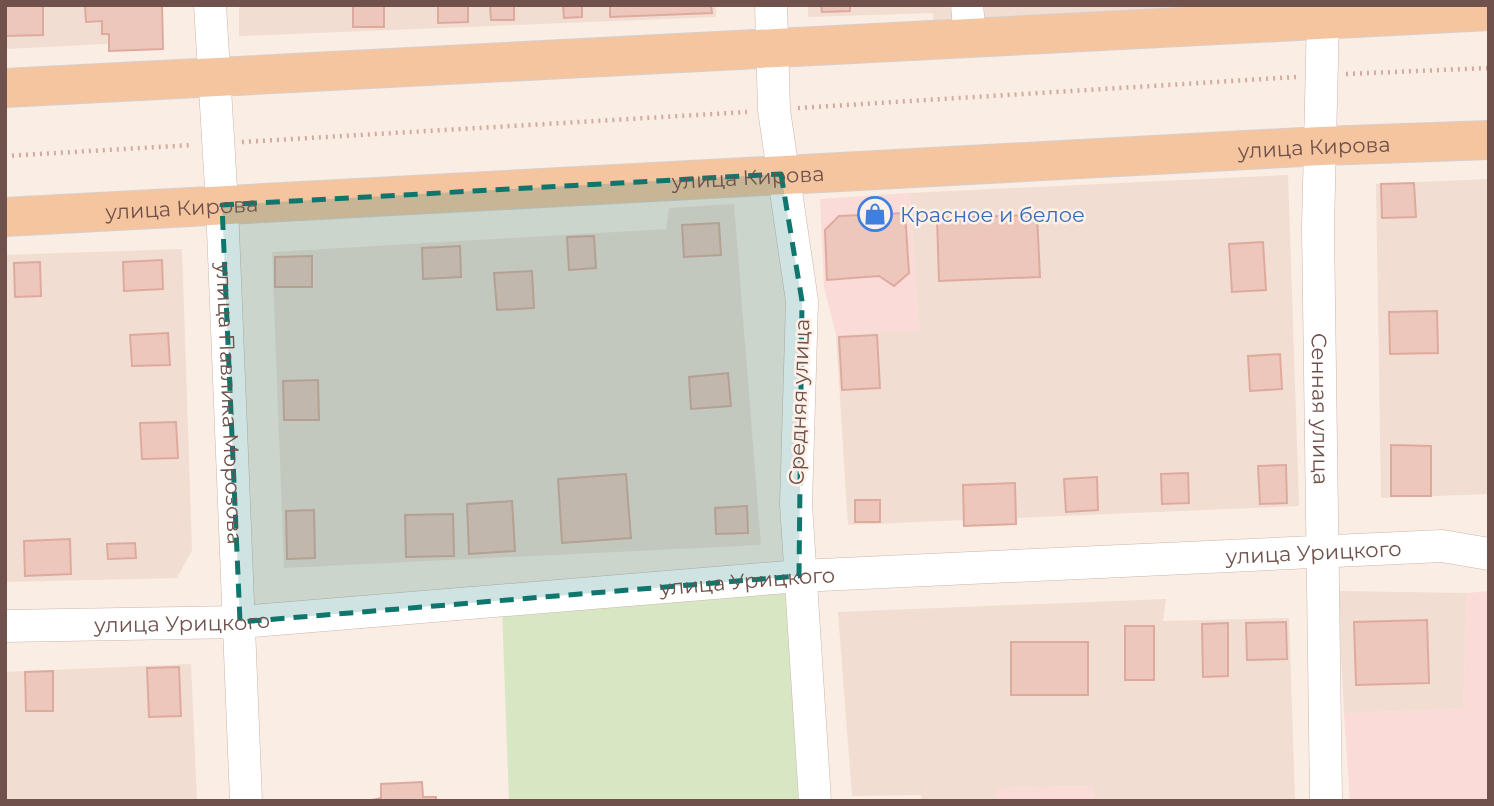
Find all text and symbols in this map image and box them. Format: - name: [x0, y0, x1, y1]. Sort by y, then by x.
- street label: улица Кирова: [1236, 131, 1391, 163]
- street label: улица Кирова: [670, 160, 825, 194]
- street label: улица Кирова: [104, 191, 259, 224]
- shop icon: Красное и белое: [856, 195, 894, 233]
- place label: Красное и белое: [900, 202, 1085, 227]
- street label: улица Павлика Морозова: [212, 261, 248, 545]
- street label: Средняя улица: [784, 318, 814, 486]
- street label: Сенная улица: [1307, 333, 1334, 485]
- street label: улица Урицкого: [1224, 535, 1402, 569]
- street label: улица Урицкого: [658, 562, 836, 600]
- street label: улица Урицкого: [93, 607, 271, 637]

